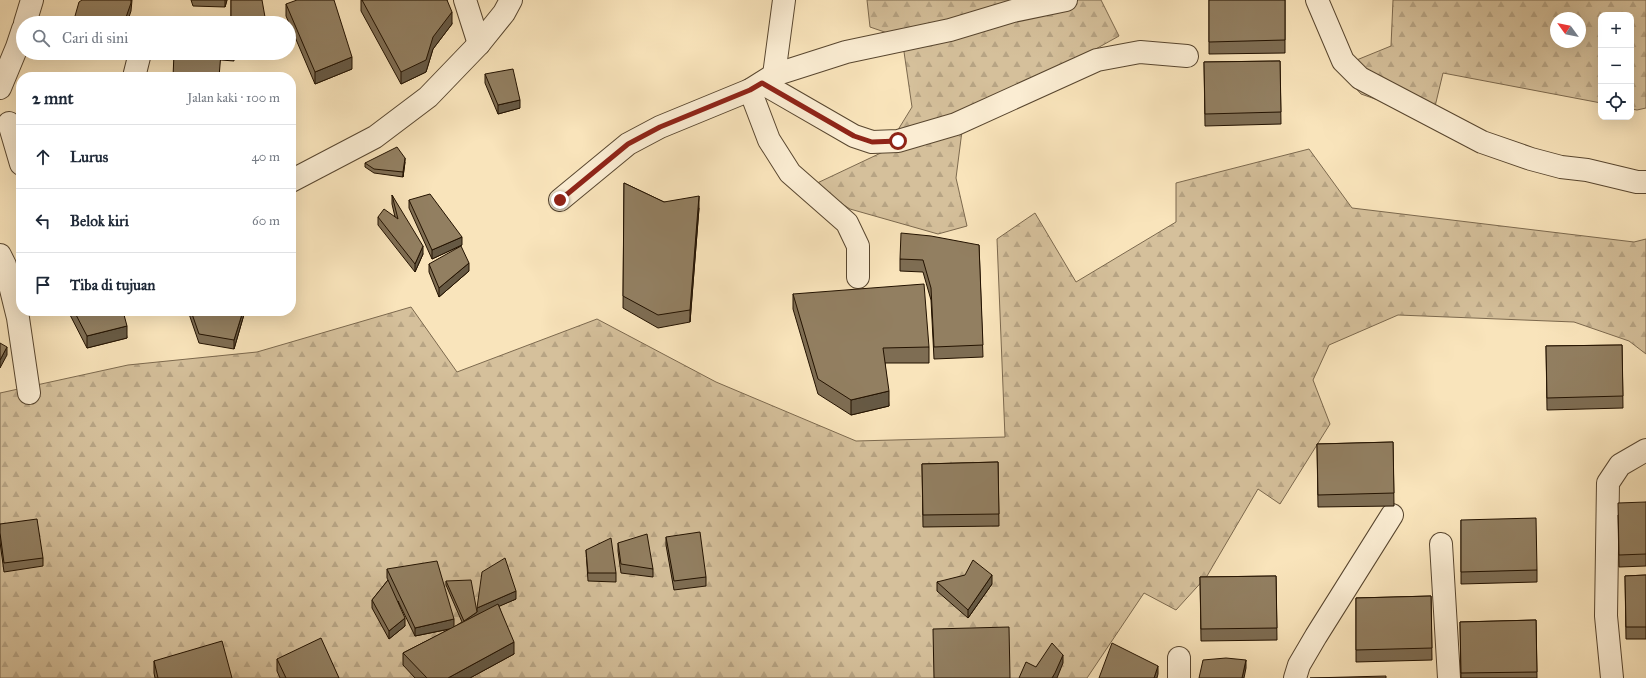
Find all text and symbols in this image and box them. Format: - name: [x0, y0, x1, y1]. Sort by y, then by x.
- north arrow: [1550, 12, 1586, 48]
- map controls: [1598, 12, 1634, 120]
- button: +: [1598, 12, 1634, 48]
- search box: [16, 16, 296, 60]
- icon: search: [30, 27, 52, 49]
- text: Cari di sini: [62, 29, 128, 47]
- button: −: [1598, 48, 1634, 84]
- button: locate: [1598, 84, 1634, 120]
- text: 2 mnt: [32, 88, 73, 109]
- text: Jalan kaki · 100 m: [187, 90, 280, 106]
- route start: [889, 132, 907, 150]
- icon: ahead: [32, 146, 54, 168]
- text: Lurus: [70, 148, 108, 166]
- text: 40 m: [251, 149, 280, 165]
- route end: [551, 191, 569, 209]
- icon: left: [32, 210, 54, 232]
- text: Belok kiri: [70, 212, 129, 230]
- text: 60 m: [252, 213, 280, 229]
- icon: arrive: [32, 274, 54, 296]
- text: Tiba di tujuan: [70, 276, 155, 294]

